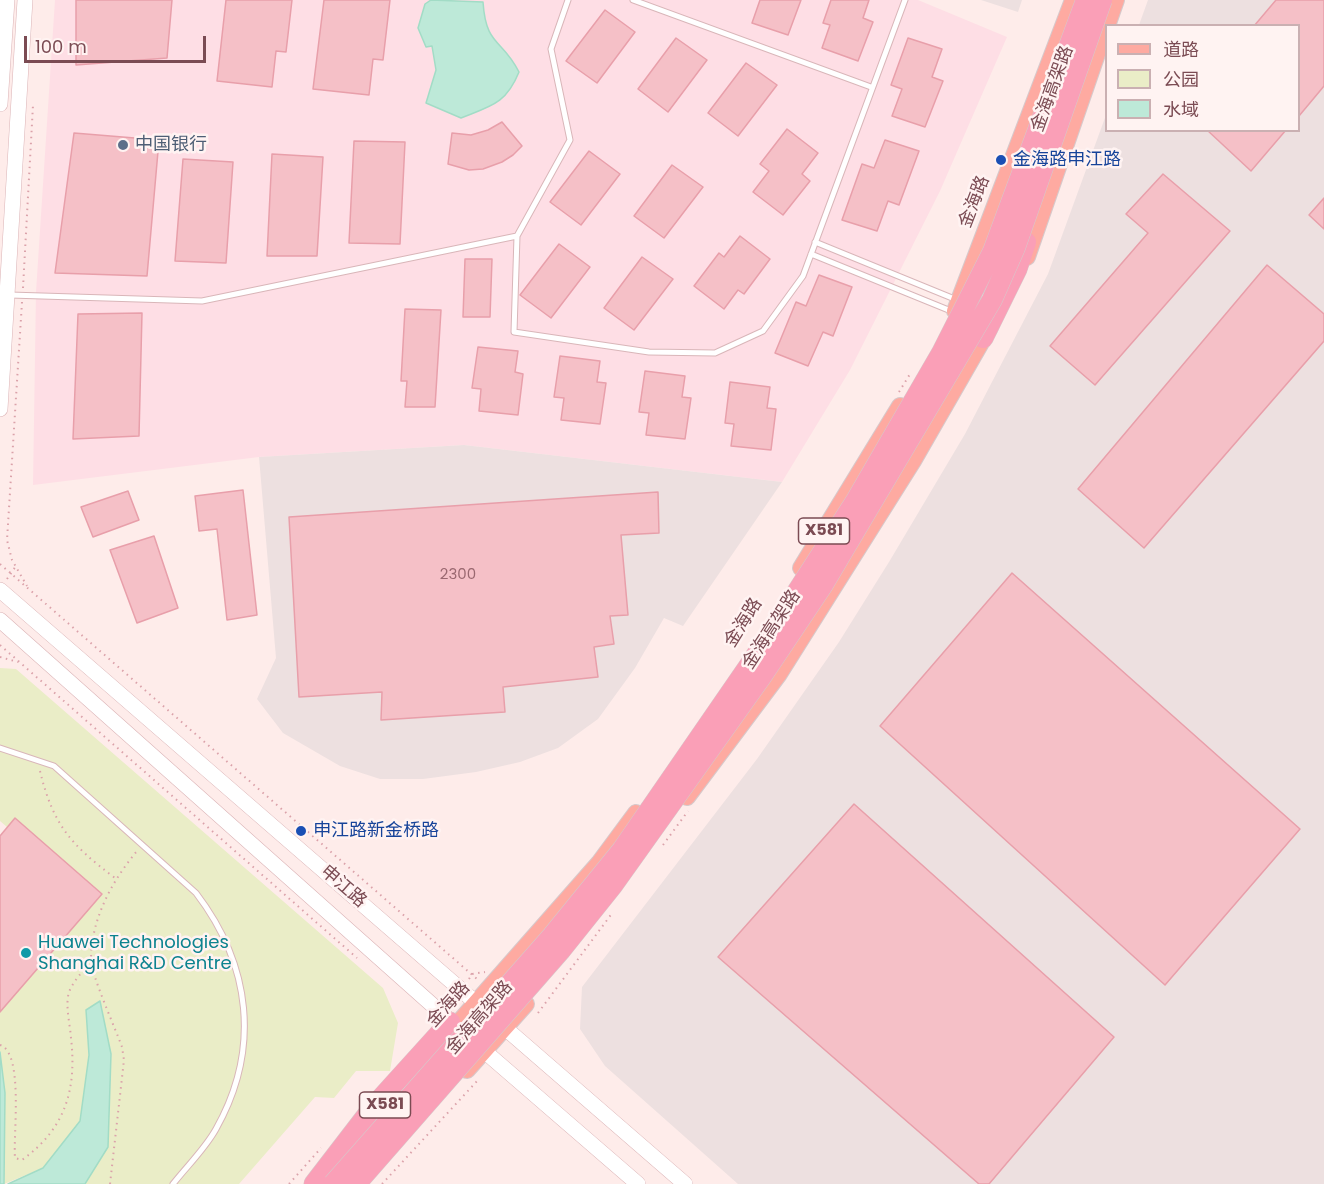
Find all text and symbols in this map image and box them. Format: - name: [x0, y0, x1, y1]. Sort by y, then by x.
- scale bar: [27, 24, 208, 62]
- legend: [1105, 24, 1300, 132]
- text: 100 m: [35, 34, 87, 59]
- text: 道路: [1163, 37, 1199, 62]
- street label: 金海高架路: [1027, 43, 1079, 135]
- text: 公园: [1163, 67, 1199, 92]
- text: 水域: [1163, 97, 1199, 122]
- place label: 中国银行: [135, 134, 207, 156]
- marker: 中国银行: [116, 138, 130, 152]
- place label: 金海路申江路: [1013, 149, 1121, 171]
- marker: 金海路申江路: [994, 153, 1008, 167]
- street label: 金海路: [955, 173, 995, 231]
- road number: X581: [798, 518, 850, 544]
- house number: 2300: [440, 566, 476, 584]
- street label: 金海高架路: [738, 586, 806, 674]
- street label: 金海路: [721, 594, 767, 652]
- place label: 申江路新金桥路: [313, 820, 439, 842]
- marker: 申江路新金桥路: [294, 824, 308, 838]
- street label: 申江路: [316, 861, 370, 913]
- place label: Huawei Technologies Shanghai R&D Centre: [38, 932, 232, 974]
- marker: Huawei Technologies Shanghai R&D Centre: [19, 946, 33, 960]
- street label: 金海高架路: [442, 977, 518, 1059]
- street label: 金海路: [423, 978, 475, 1032]
- road number: X581: [360, 1092, 410, 1118]

